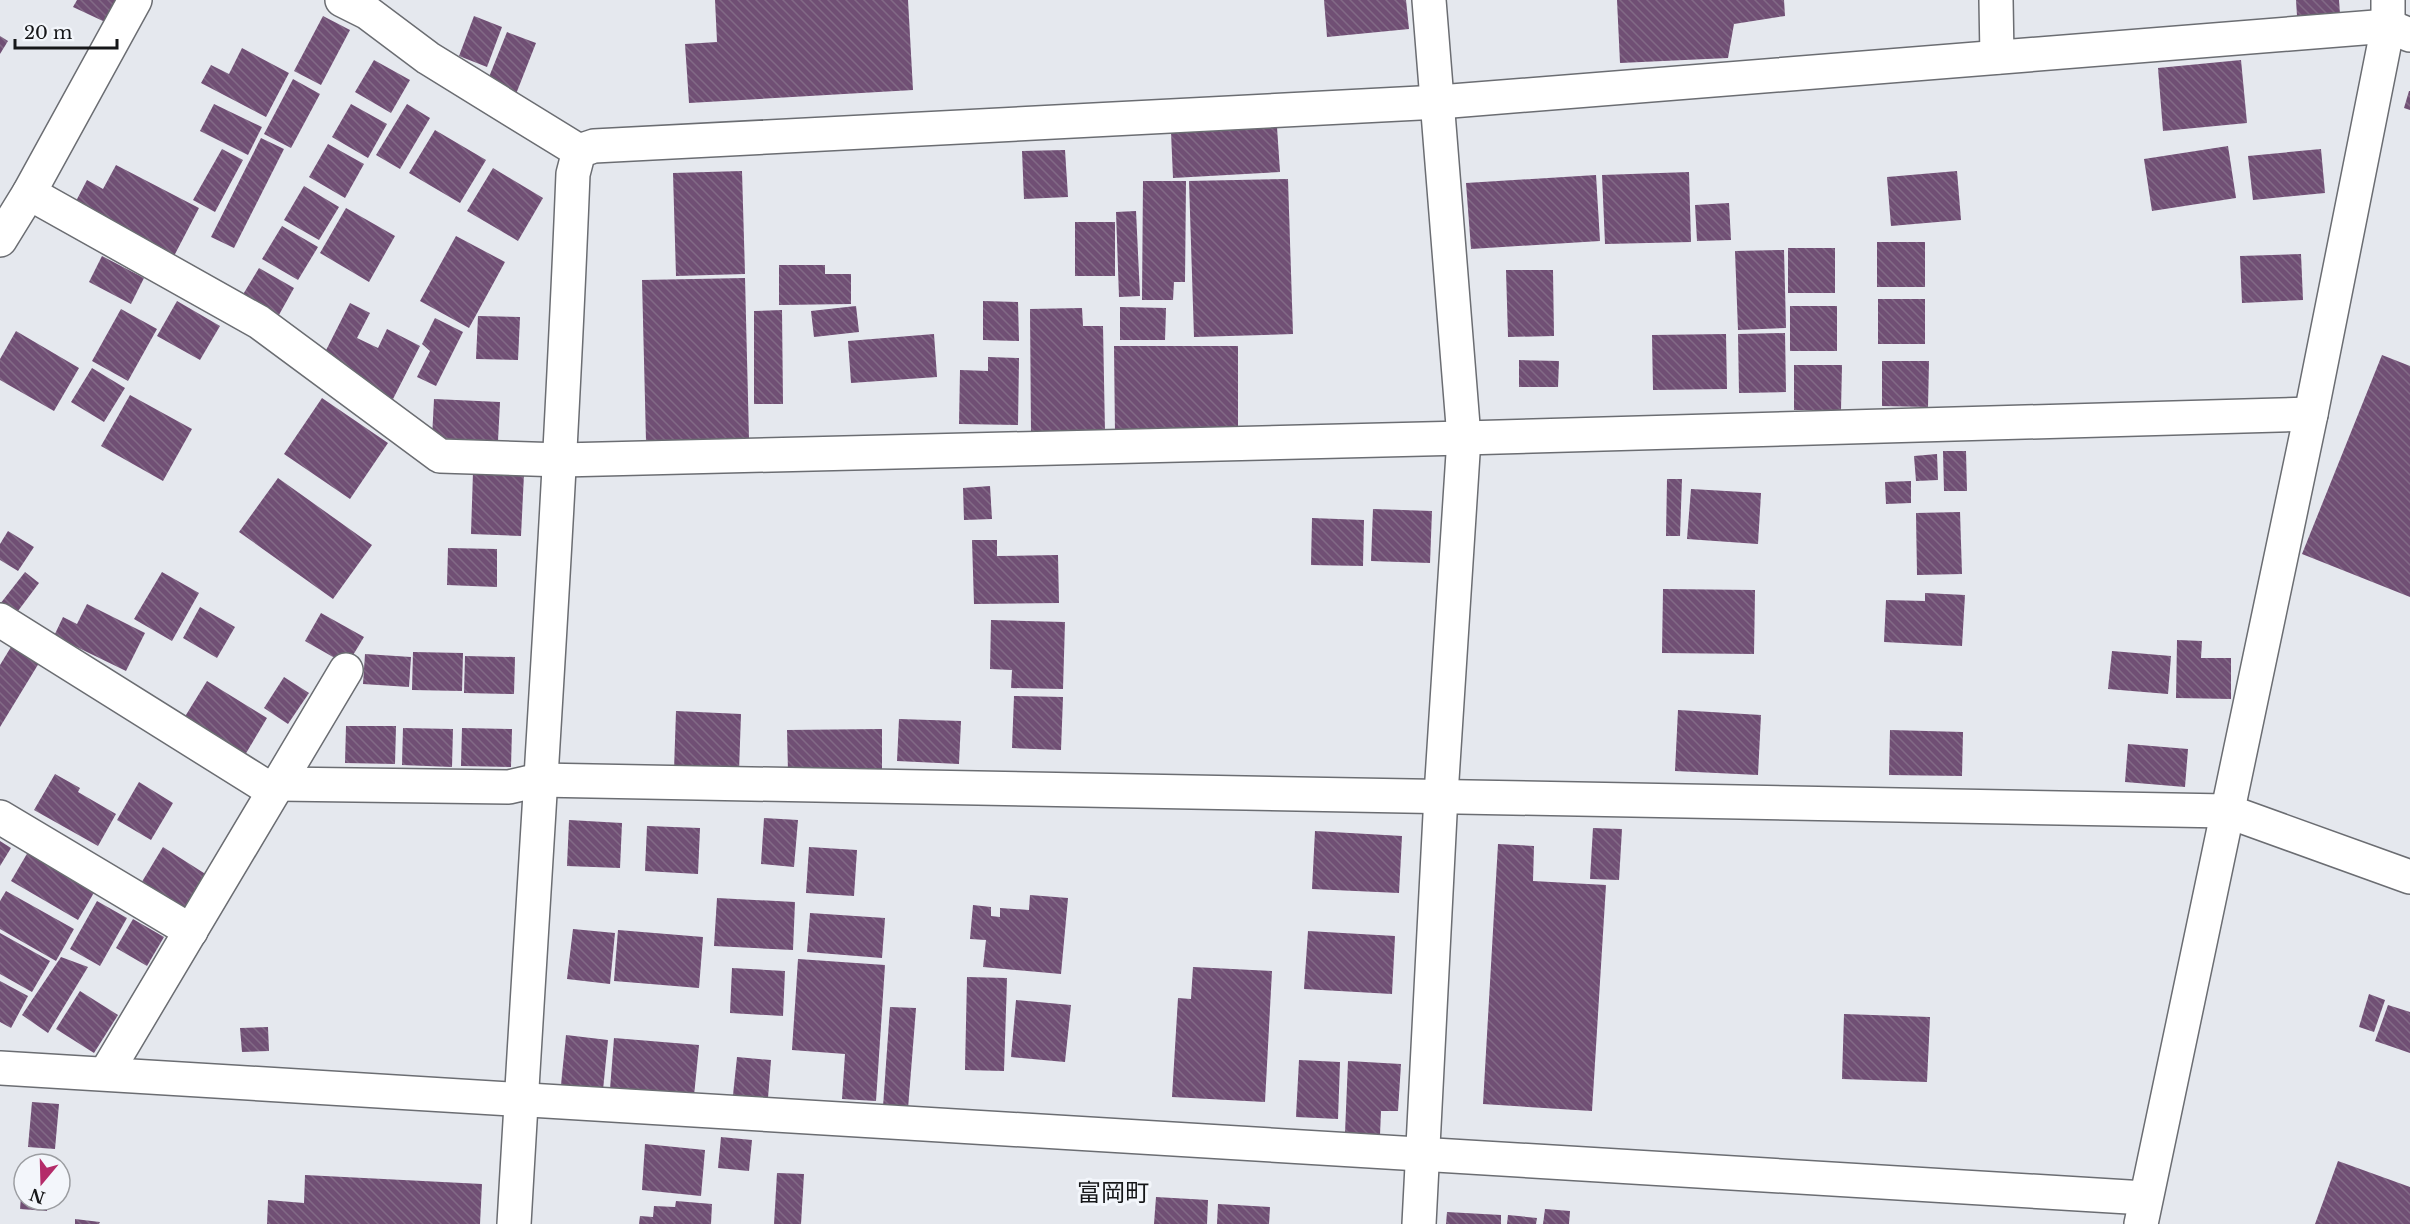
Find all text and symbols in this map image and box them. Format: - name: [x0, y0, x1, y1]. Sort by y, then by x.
- scale bar: [15, 12, 117, 50]
- text: 20 m: [24, 22, 72, 44]
- north arrow: [12, 1152, 72, 1212]
- district label: 富岡町: [1077, 1178, 1149, 1207]
- text: N: [27, 1184, 47, 1208]

